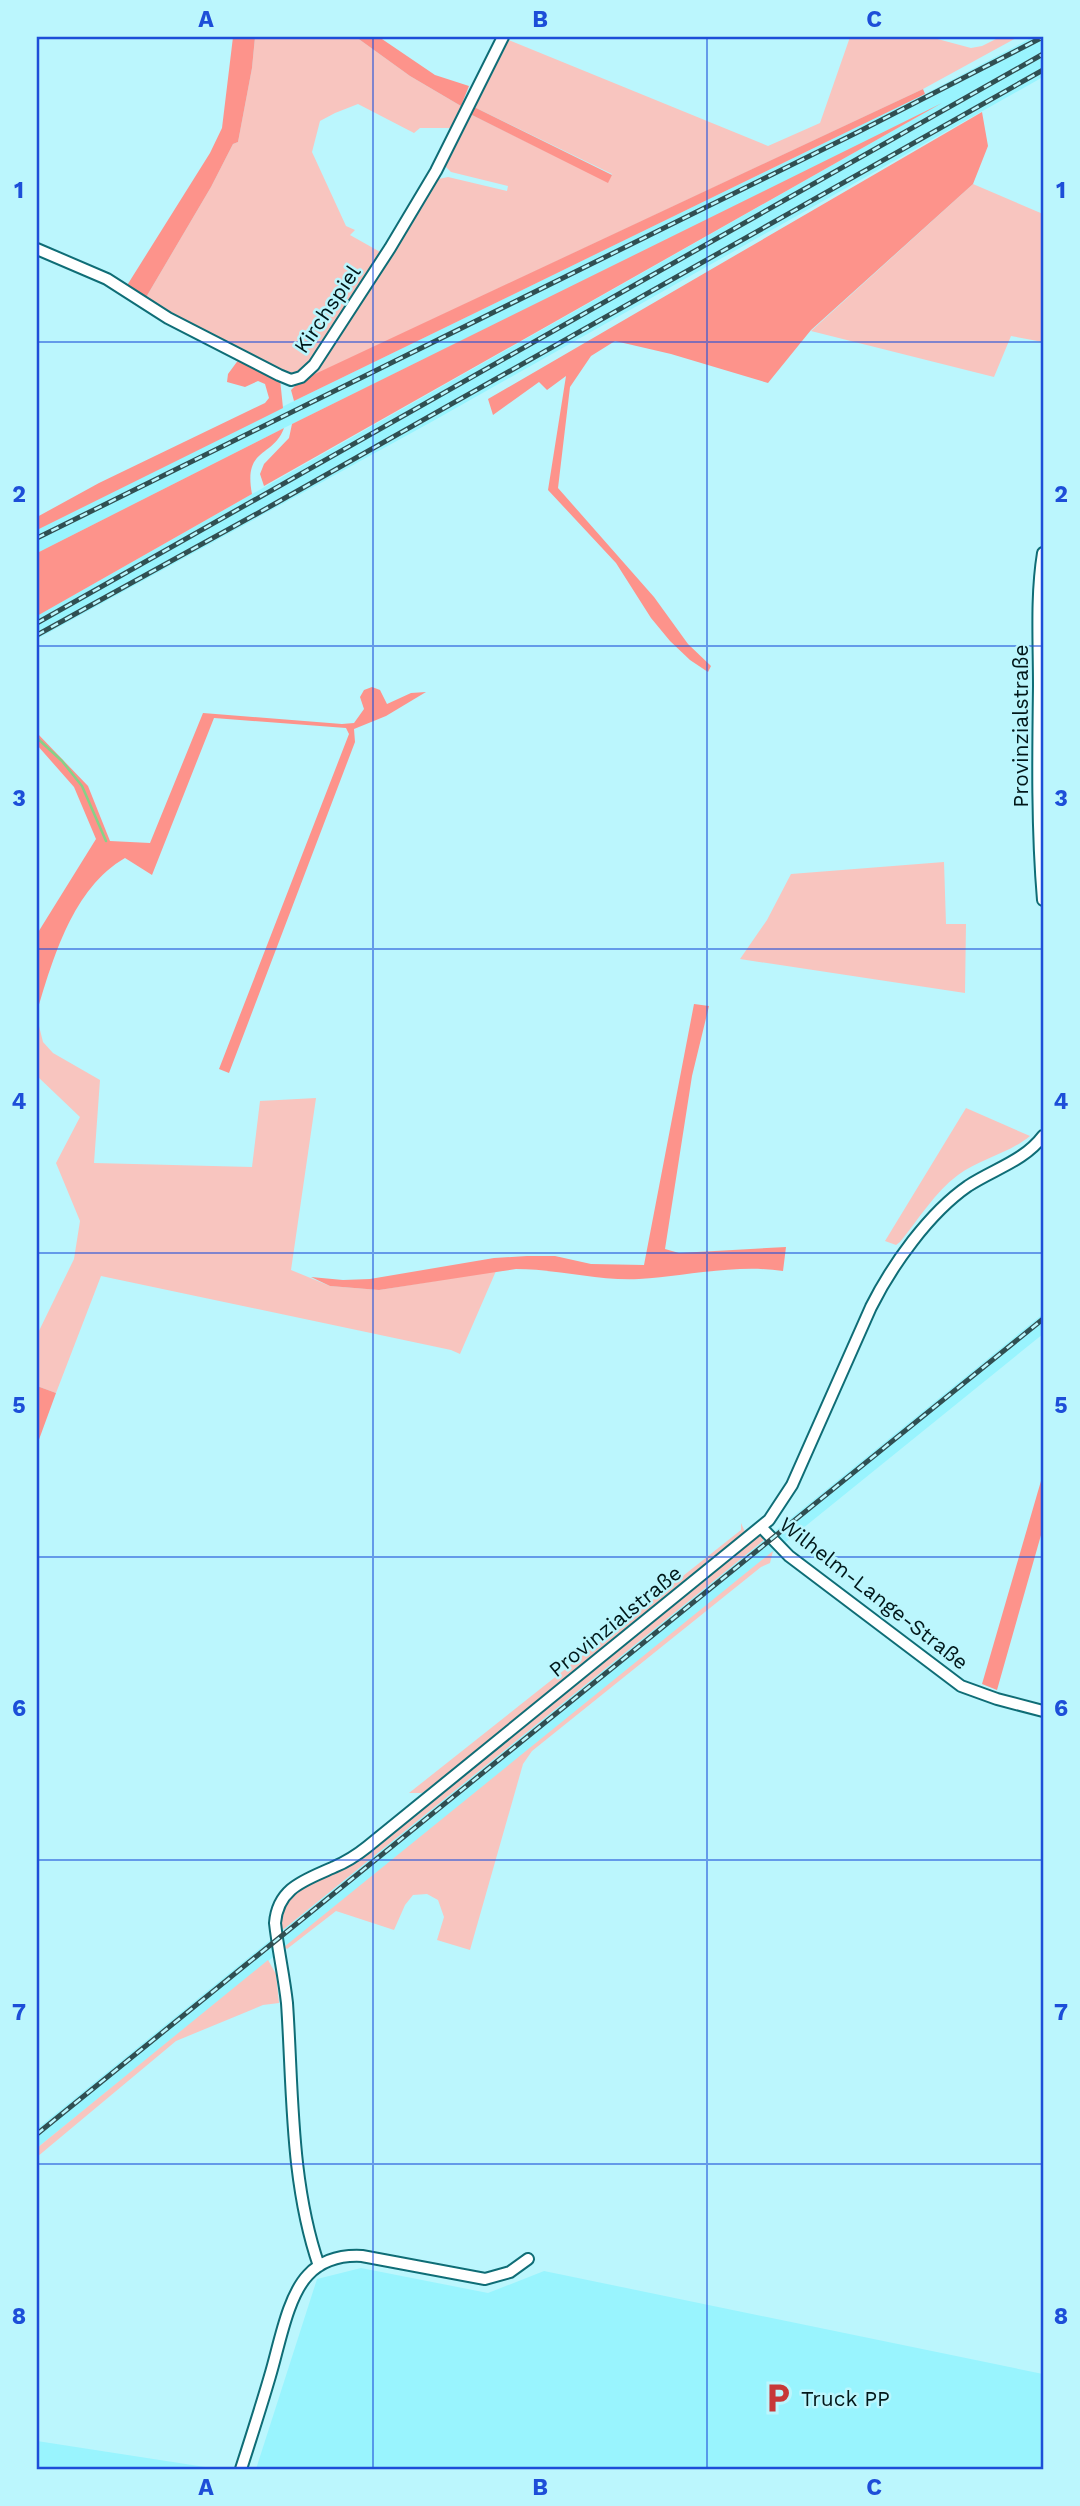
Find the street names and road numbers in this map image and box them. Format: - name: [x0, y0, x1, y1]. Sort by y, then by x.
- street label: Kirchspiel: [288, 260, 366, 358]
- street label: Provinzialstraße: [1008, 644, 1033, 808]
- street label: Wilhelm-Lange-Straße: [775, 1511, 973, 1675]
- street label: Provinzialstraße: [544, 1560, 686, 1682]

